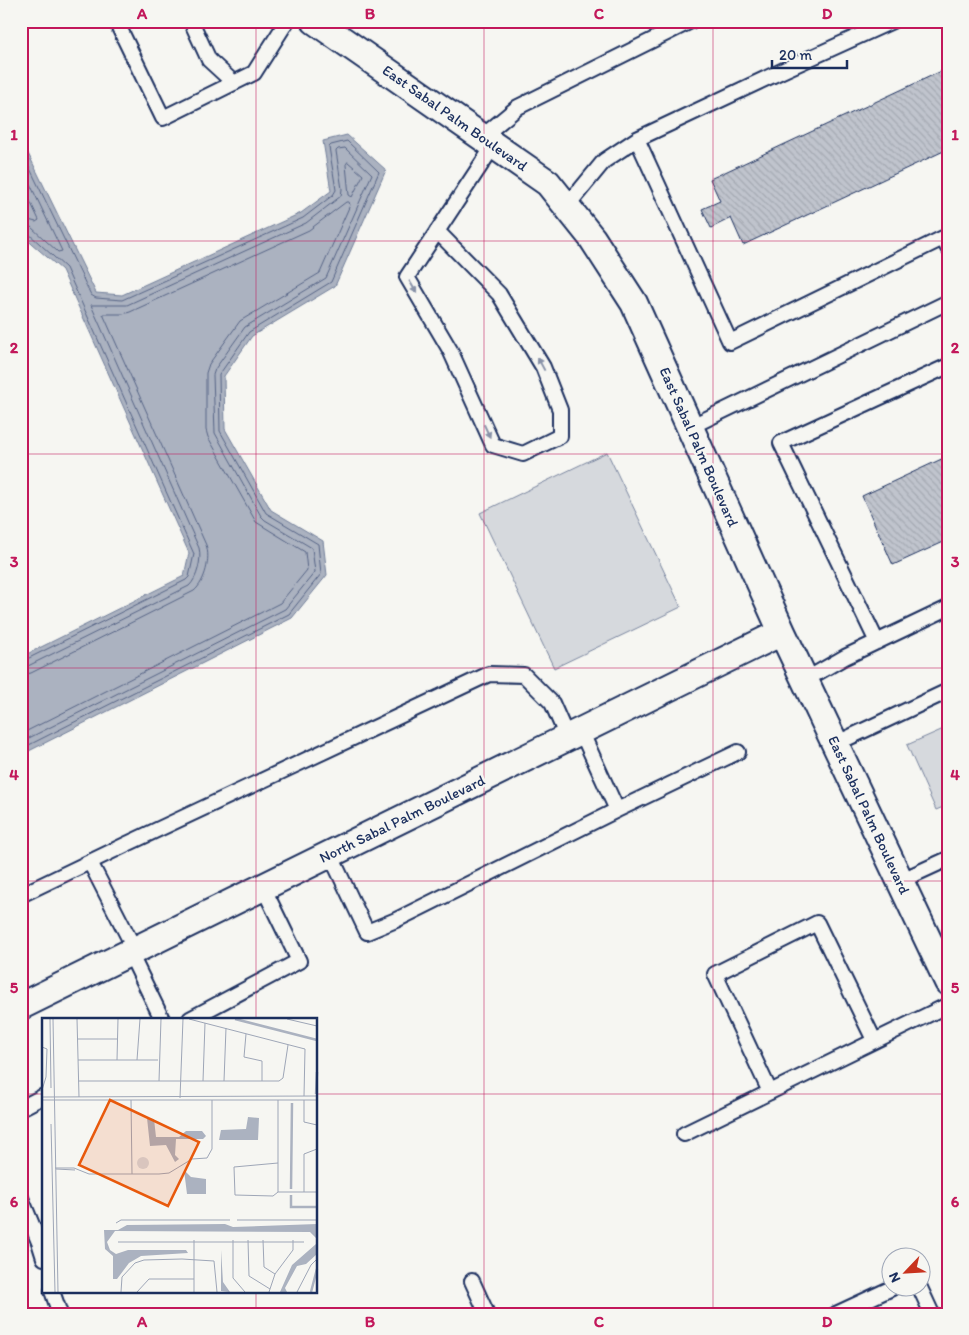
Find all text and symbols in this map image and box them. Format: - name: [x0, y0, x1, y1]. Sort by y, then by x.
- text: A: [136, 4, 148, 23]
- text: B: [365, 4, 376, 23]
- text: C: [594, 4, 605, 23]
- text: D: [822, 4, 833, 23]
- scale bar: [772, 38, 846, 70]
- text: 20 m: [779, 46, 813, 64]
- street label: East Sabal Palm Boulevard: [379, 61, 532, 175]
- text: 1: [10, 125, 18, 144]
- text: 1: [951, 125, 959, 144]
- one-way arrow: [409, 280, 418, 293]
- text: 2: [10, 338, 19, 357]
- text: 2: [951, 338, 960, 357]
- one-way arrow: [537, 357, 545, 372]
- street label: East Sabal Palm Boulevard: [656, 364, 743, 530]
- one-way arrow: [484, 424, 492, 438]
- text: 3: [10, 552, 19, 571]
- text: 3: [951, 552, 960, 571]
- street label: East Sabal Palm Boulevard: [824, 733, 914, 898]
- text: 4: [9, 765, 19, 784]
- text: 4: [950, 765, 960, 784]
- street label: North Sabal Palm Boulevard: [316, 771, 488, 867]
- text: 5: [10, 978, 19, 997]
- text: 5: [951, 978, 960, 997]
- inset map: [42, 1018, 318, 1292]
- text: 6: [10, 1192, 19, 1211]
- text: 6: [951, 1192, 960, 1211]
- north arrow: [882, 1248, 932, 1298]
- text: N: [885, 1269, 904, 1285]
- text: A: [136, 1312, 148, 1331]
- text: B: [365, 1312, 376, 1331]
- text: C: [594, 1312, 605, 1331]
- text: D: [822, 1312, 833, 1331]

